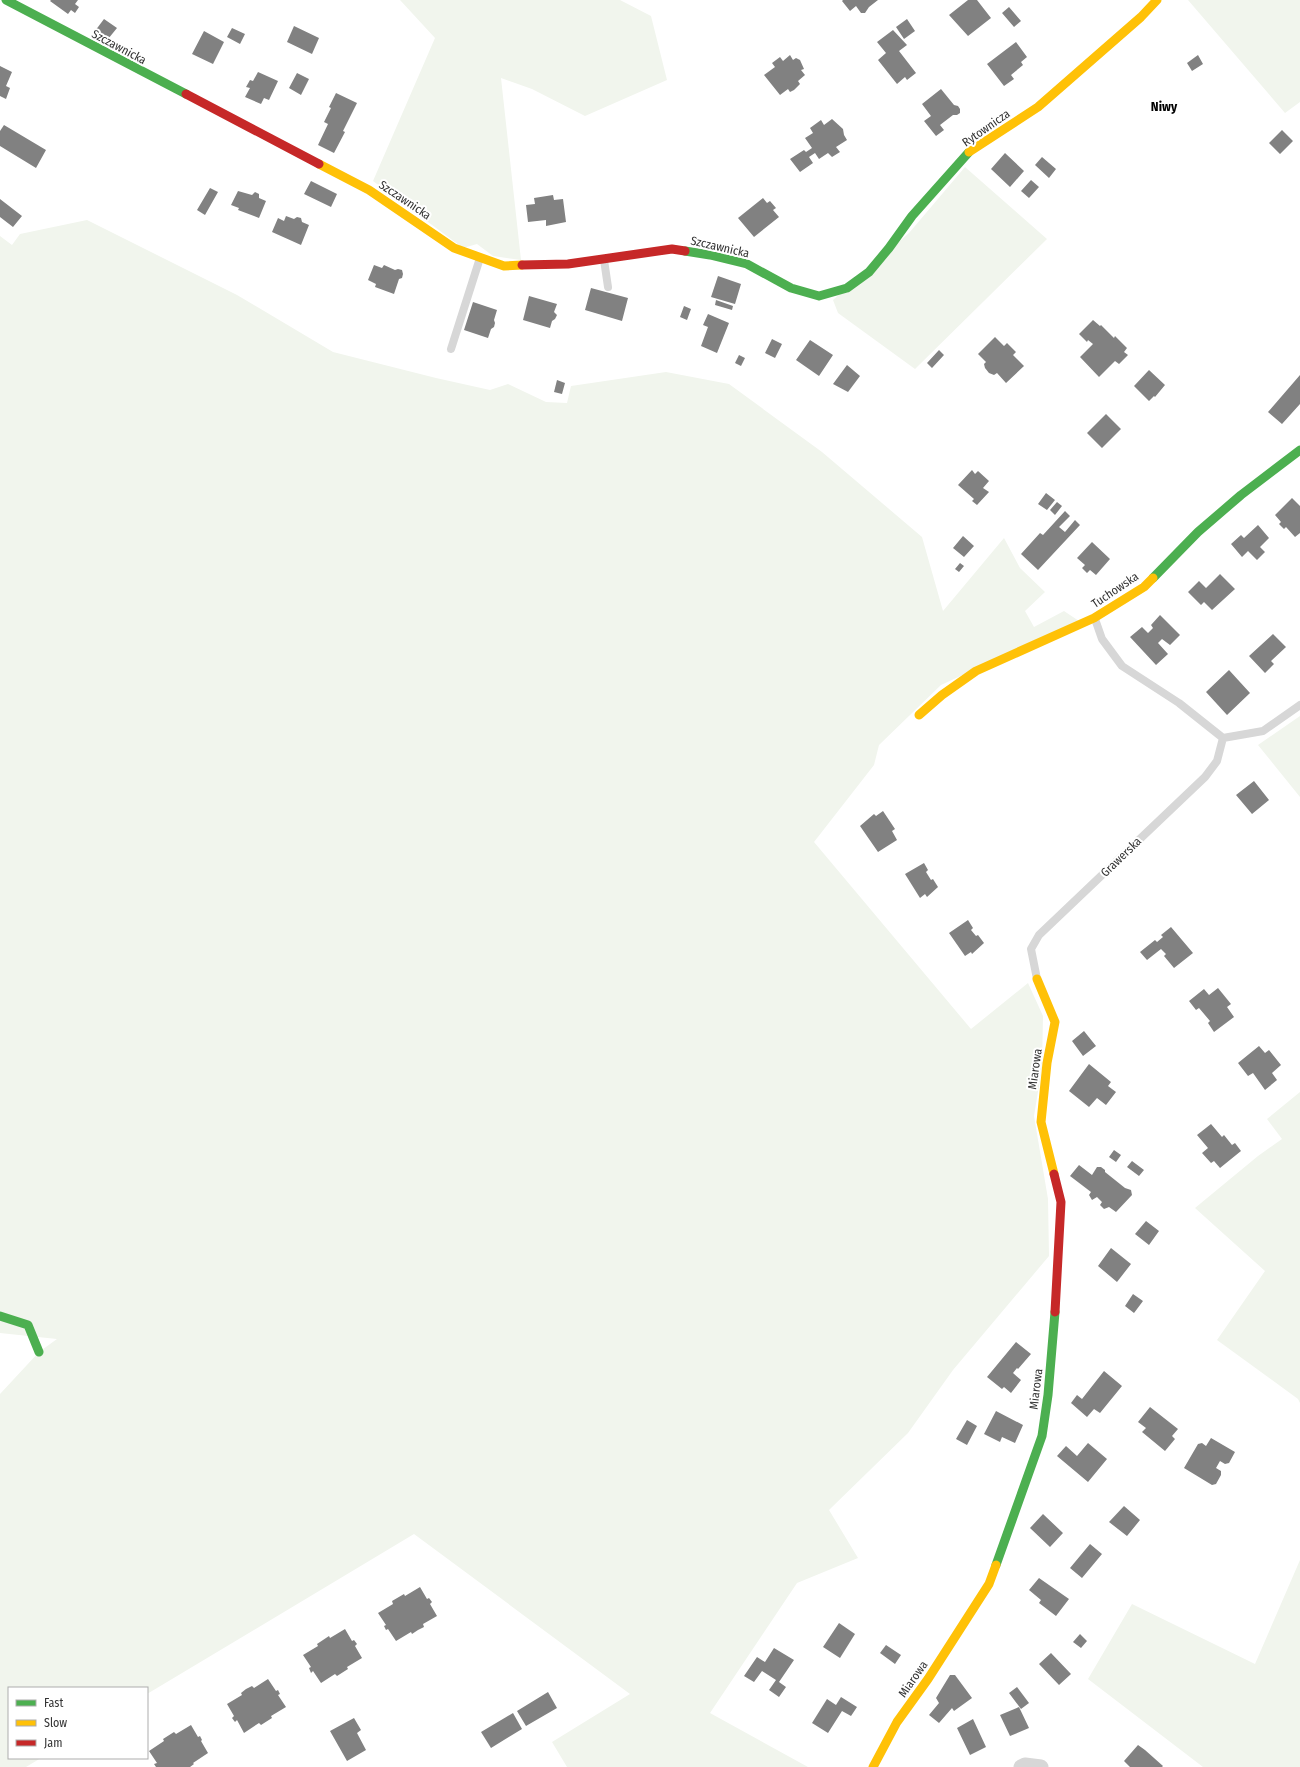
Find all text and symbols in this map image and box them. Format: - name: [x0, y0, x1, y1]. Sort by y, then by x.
- street label: Szczawnicka: [89, 27, 149, 67]
- district label: Niwy: [1151, 99, 1178, 114]
- street label: Rytownicza: [960, 106, 1013, 149]
- street label: Szczawnicka: [376, 178, 434, 223]
- street label: Szczawnicka: [689, 233, 751, 261]
- street label: Tuchowska: [1089, 569, 1141, 611]
- street label: Grawerska: [1098, 834, 1144, 880]
- street label: Miarowa: [1025, 1048, 1045, 1090]
- street label: Miarowa: [1027, 1368, 1045, 1410]
- street label: Miarowa: [895, 1658, 931, 1700]
- legend: [8, 1687, 148, 1759]
- text: Fast: [44, 1696, 63, 1710]
- text: Slow: [44, 1716, 67, 1730]
- text: Jam: [44, 1736, 62, 1750]

